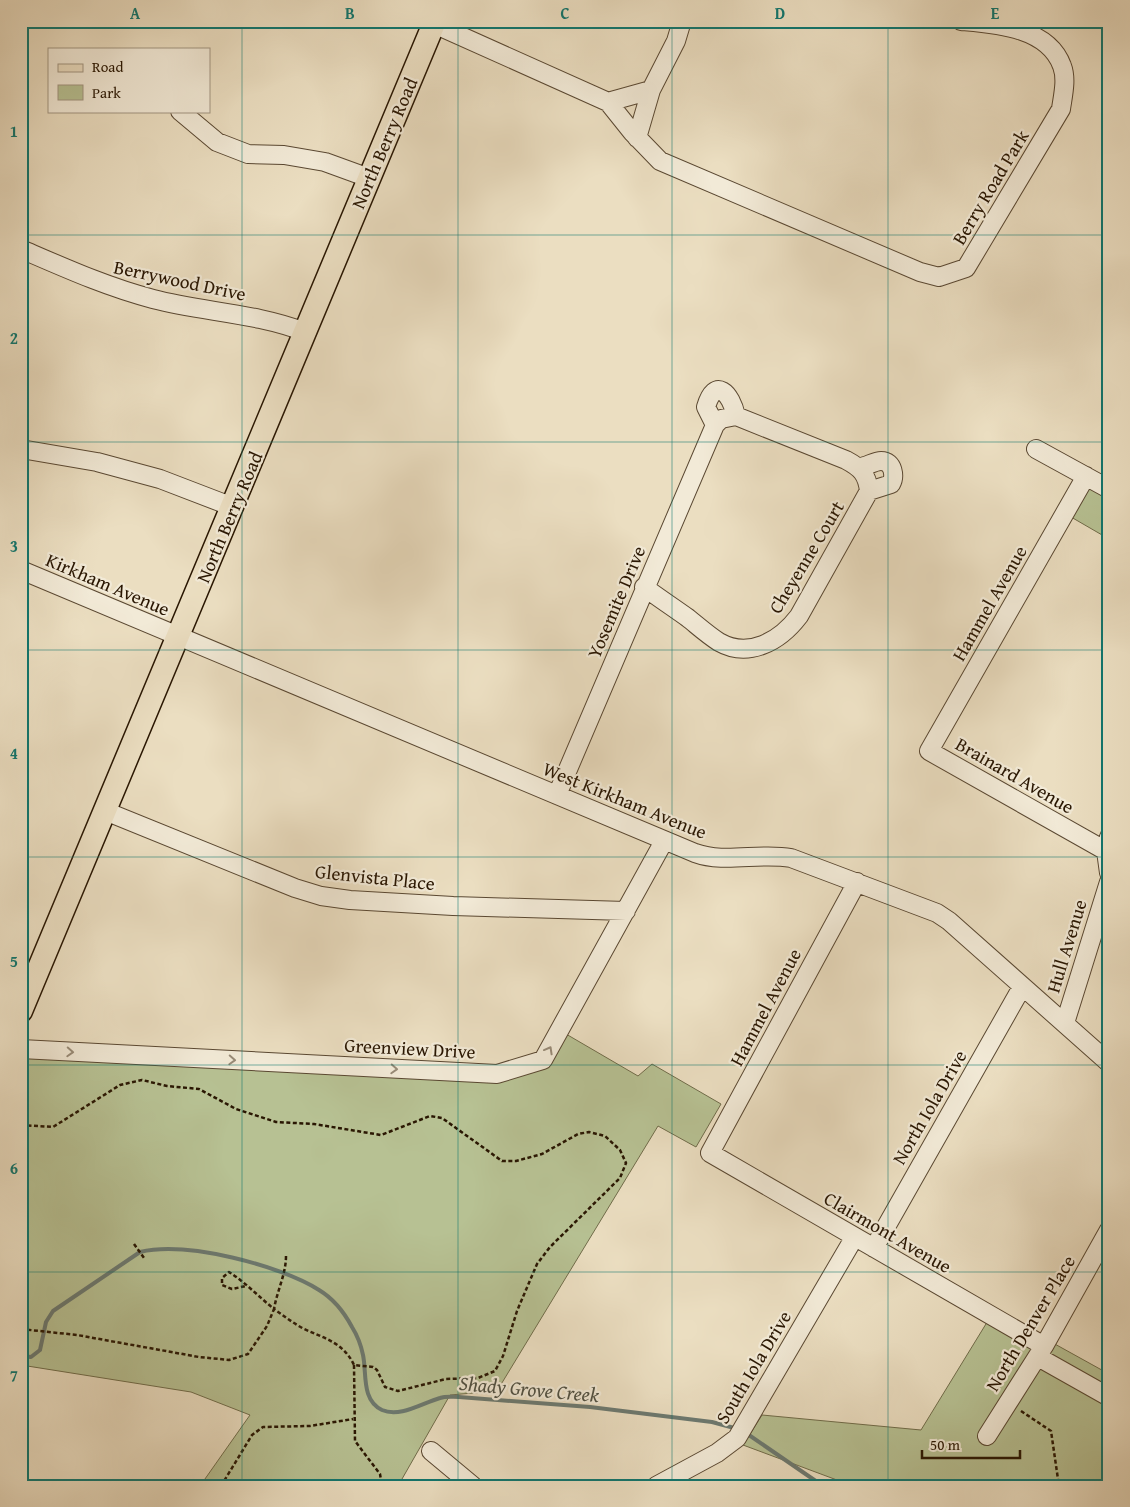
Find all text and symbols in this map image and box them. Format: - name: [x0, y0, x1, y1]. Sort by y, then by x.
- text: A: [130, 1, 141, 25]
- text: B: [345, 1, 355, 25]
- text: C: [560, 1, 570, 25]
- text: D: [775, 1, 785, 25]
- text: E: [991, 1, 1000, 25]
- legend: [48, 48, 210, 112]
- text: Road: [92, 56, 123, 77]
- street label: North Berry Road: [344, 72, 425, 213]
- text: Park: [92, 82, 121, 103]
- text: 1: [10, 119, 18, 143]
- street label: Berry Road Park: [945, 124, 1036, 250]
- street label: Berrywood Drive: [111, 252, 249, 308]
- text: 2: [10, 326, 18, 350]
- street label: North Berry Road: [189, 446, 270, 587]
- street label: Cheyenne Court: [761, 495, 851, 619]
- text: 3: [10, 534, 18, 558]
- street label: Hammel Avenue: [945, 540, 1034, 666]
- street label: Yosemite Drive: [580, 541, 652, 663]
- street label: Kirkham Avenue: [42, 545, 174, 623]
- street label: Brainard Avenue: [951, 730, 1080, 820]
- text: 4: [10, 741, 18, 765]
- street label: West Kirkham Avenue: [539, 754, 711, 846]
- street label: Glenvista Place: [314, 857, 436, 897]
- street label: Hull Avenue: [1039, 896, 1093, 996]
- street label: Hammel Avenue: [722, 943, 808, 1071]
- text: 5: [10, 949, 18, 973]
- street label: Greenview Drive: [344, 1031, 476, 1065]
- street label: North Iola Drive: [885, 1044, 973, 1170]
- one-way arrow: [66, 1046, 74, 1057]
- one-way arrow: [543, 1047, 553, 1056]
- one-way arrow: [228, 1055, 236, 1066]
- one-way arrow: [391, 1063, 399, 1074]
- text: 6: [10, 1156, 18, 1180]
- street label: Clairmont Avenue: [819, 1184, 957, 1280]
- street label: North Denver Place: [978, 1250, 1082, 1396]
- street label: South Iola Drive: [708, 1305, 798, 1429]
- text: 7: [10, 1363, 18, 1387]
- water label: Shady Grove Creek: [458, 1368, 601, 1409]
- scale bar: [922, 1427, 1020, 1459]
- text: 50 m: [930, 1434, 961, 1455]

